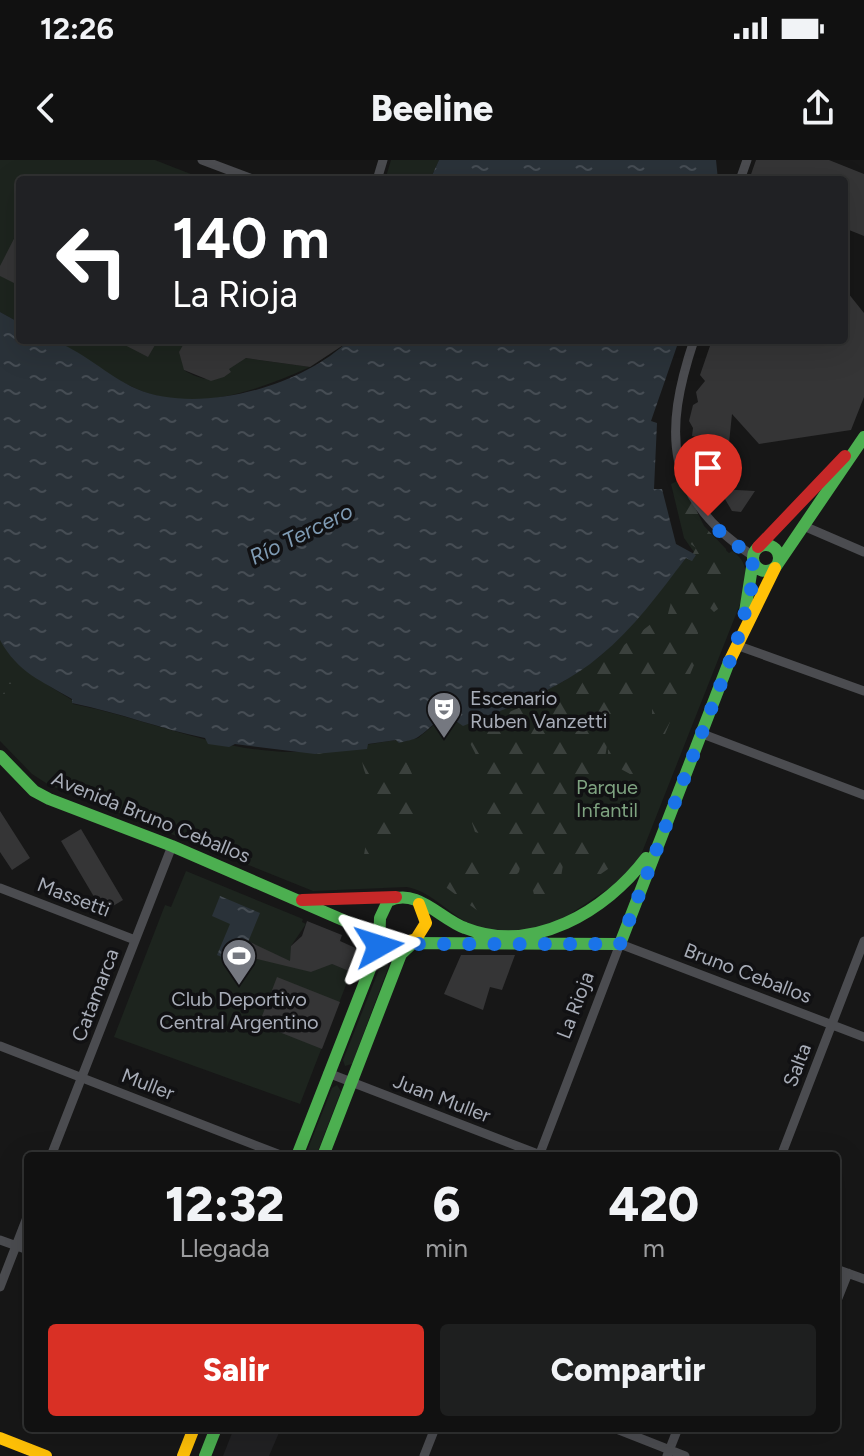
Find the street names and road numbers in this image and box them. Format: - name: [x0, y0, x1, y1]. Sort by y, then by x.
- street label: Avenida Bruno Ceballos: [48, 766, 254, 868]
- street label: Massetti: [34, 872, 114, 922]
- street label: Bruno Ceballos: [681, 938, 815, 1008]
- street label: Catamarca: [66, 945, 124, 1045]
- street label: La Rioja: [551, 968, 599, 1042]
- street label: Salta: [778, 1040, 816, 1090]
- street label: Muller: [118, 1063, 178, 1105]
- street label: Juan Muller: [390, 1068, 494, 1128]

